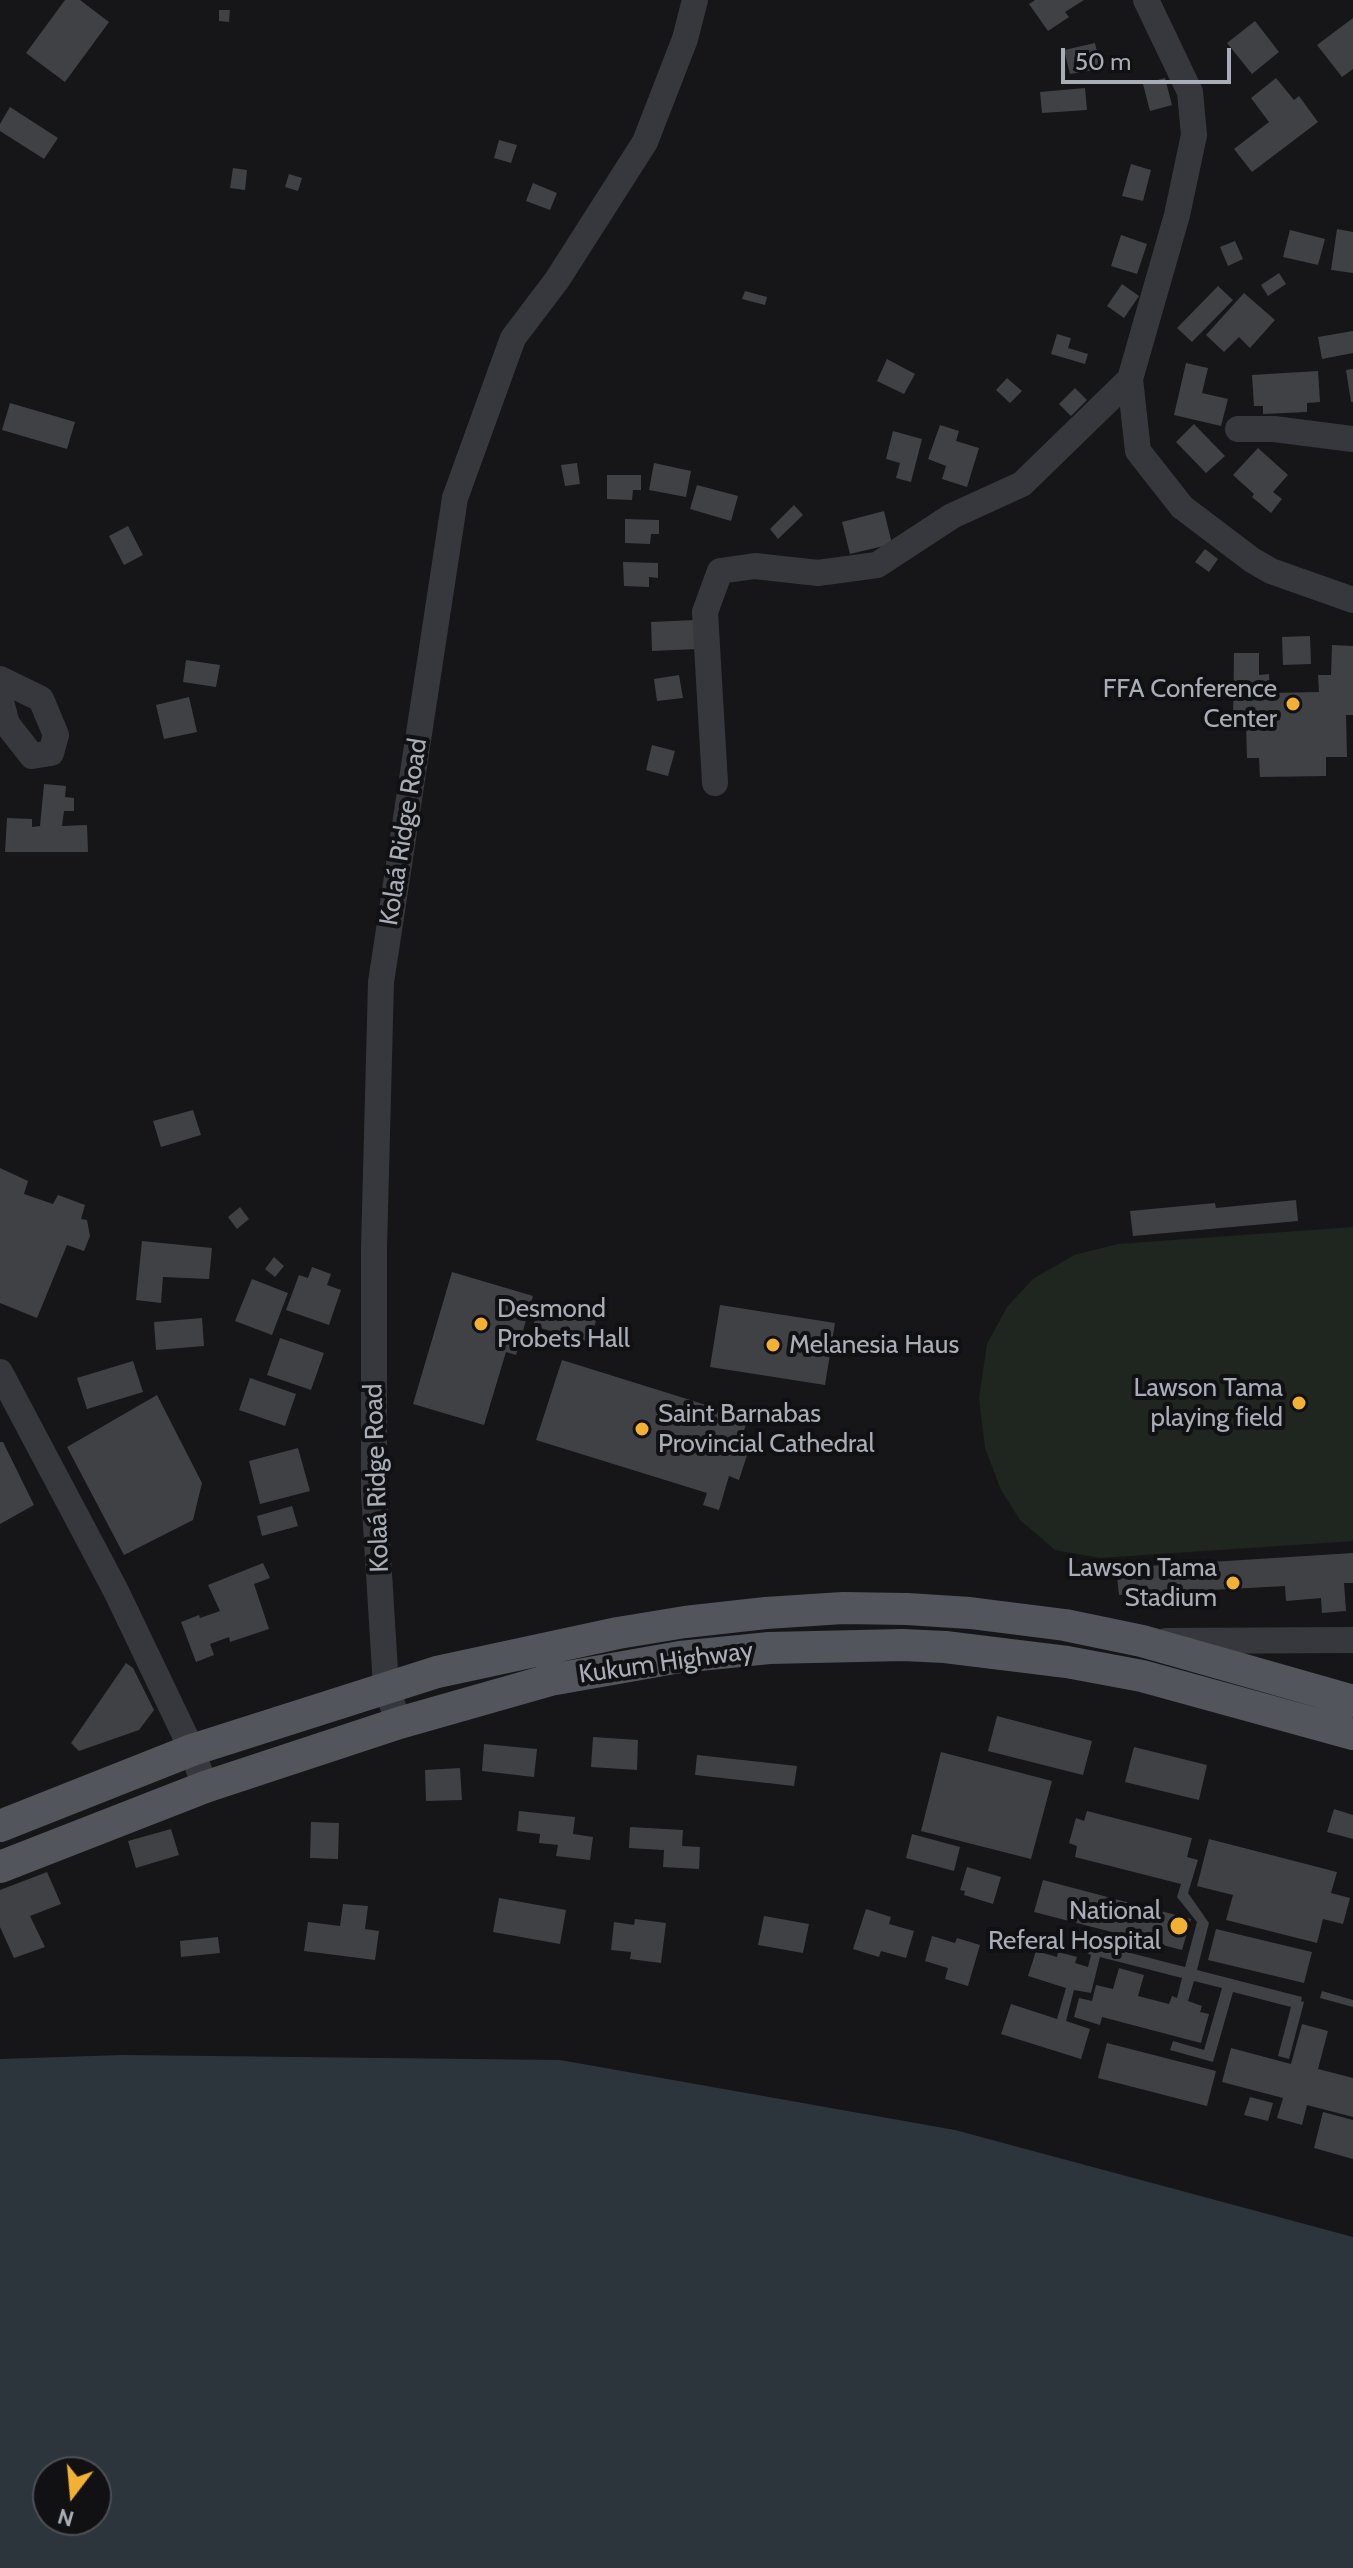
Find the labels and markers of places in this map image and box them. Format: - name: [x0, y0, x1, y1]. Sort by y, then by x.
- place label: FFA Conference Center: [1103, 673, 1277, 734]
- marker: FFA Conference Center: [1284, 695, 1302, 713]
- place label: Desmond Probets Hall: [497, 1293, 630, 1354]
- marker: Desmond Probets Hall: [472, 1315, 490, 1333]
- place label: Melanesia Haus: [789, 1329, 959, 1361]
- marker: Melanesia Haus: [764, 1336, 782, 1354]
- place label: Lawson Tama playing field: [1134, 1372, 1283, 1434]
- marker: Lawson Tama playing field: [1290, 1394, 1308, 1412]
- place label: Saint Barnabas Provincial Cathedral: [658, 1398, 875, 1460]
- marker: Saint Barnabas Provincial Cathedral: [633, 1420, 651, 1438]
- place label: Lawson Tama Stadium: [1068, 1552, 1217, 1614]
- marker: Lawson Tama Stadium: [1224, 1574, 1242, 1592]
- place label: National Referal Hospital: [988, 1895, 1161, 1956]
- marker: National Referal Hospital: [1168, 1915, 1190, 1937]

